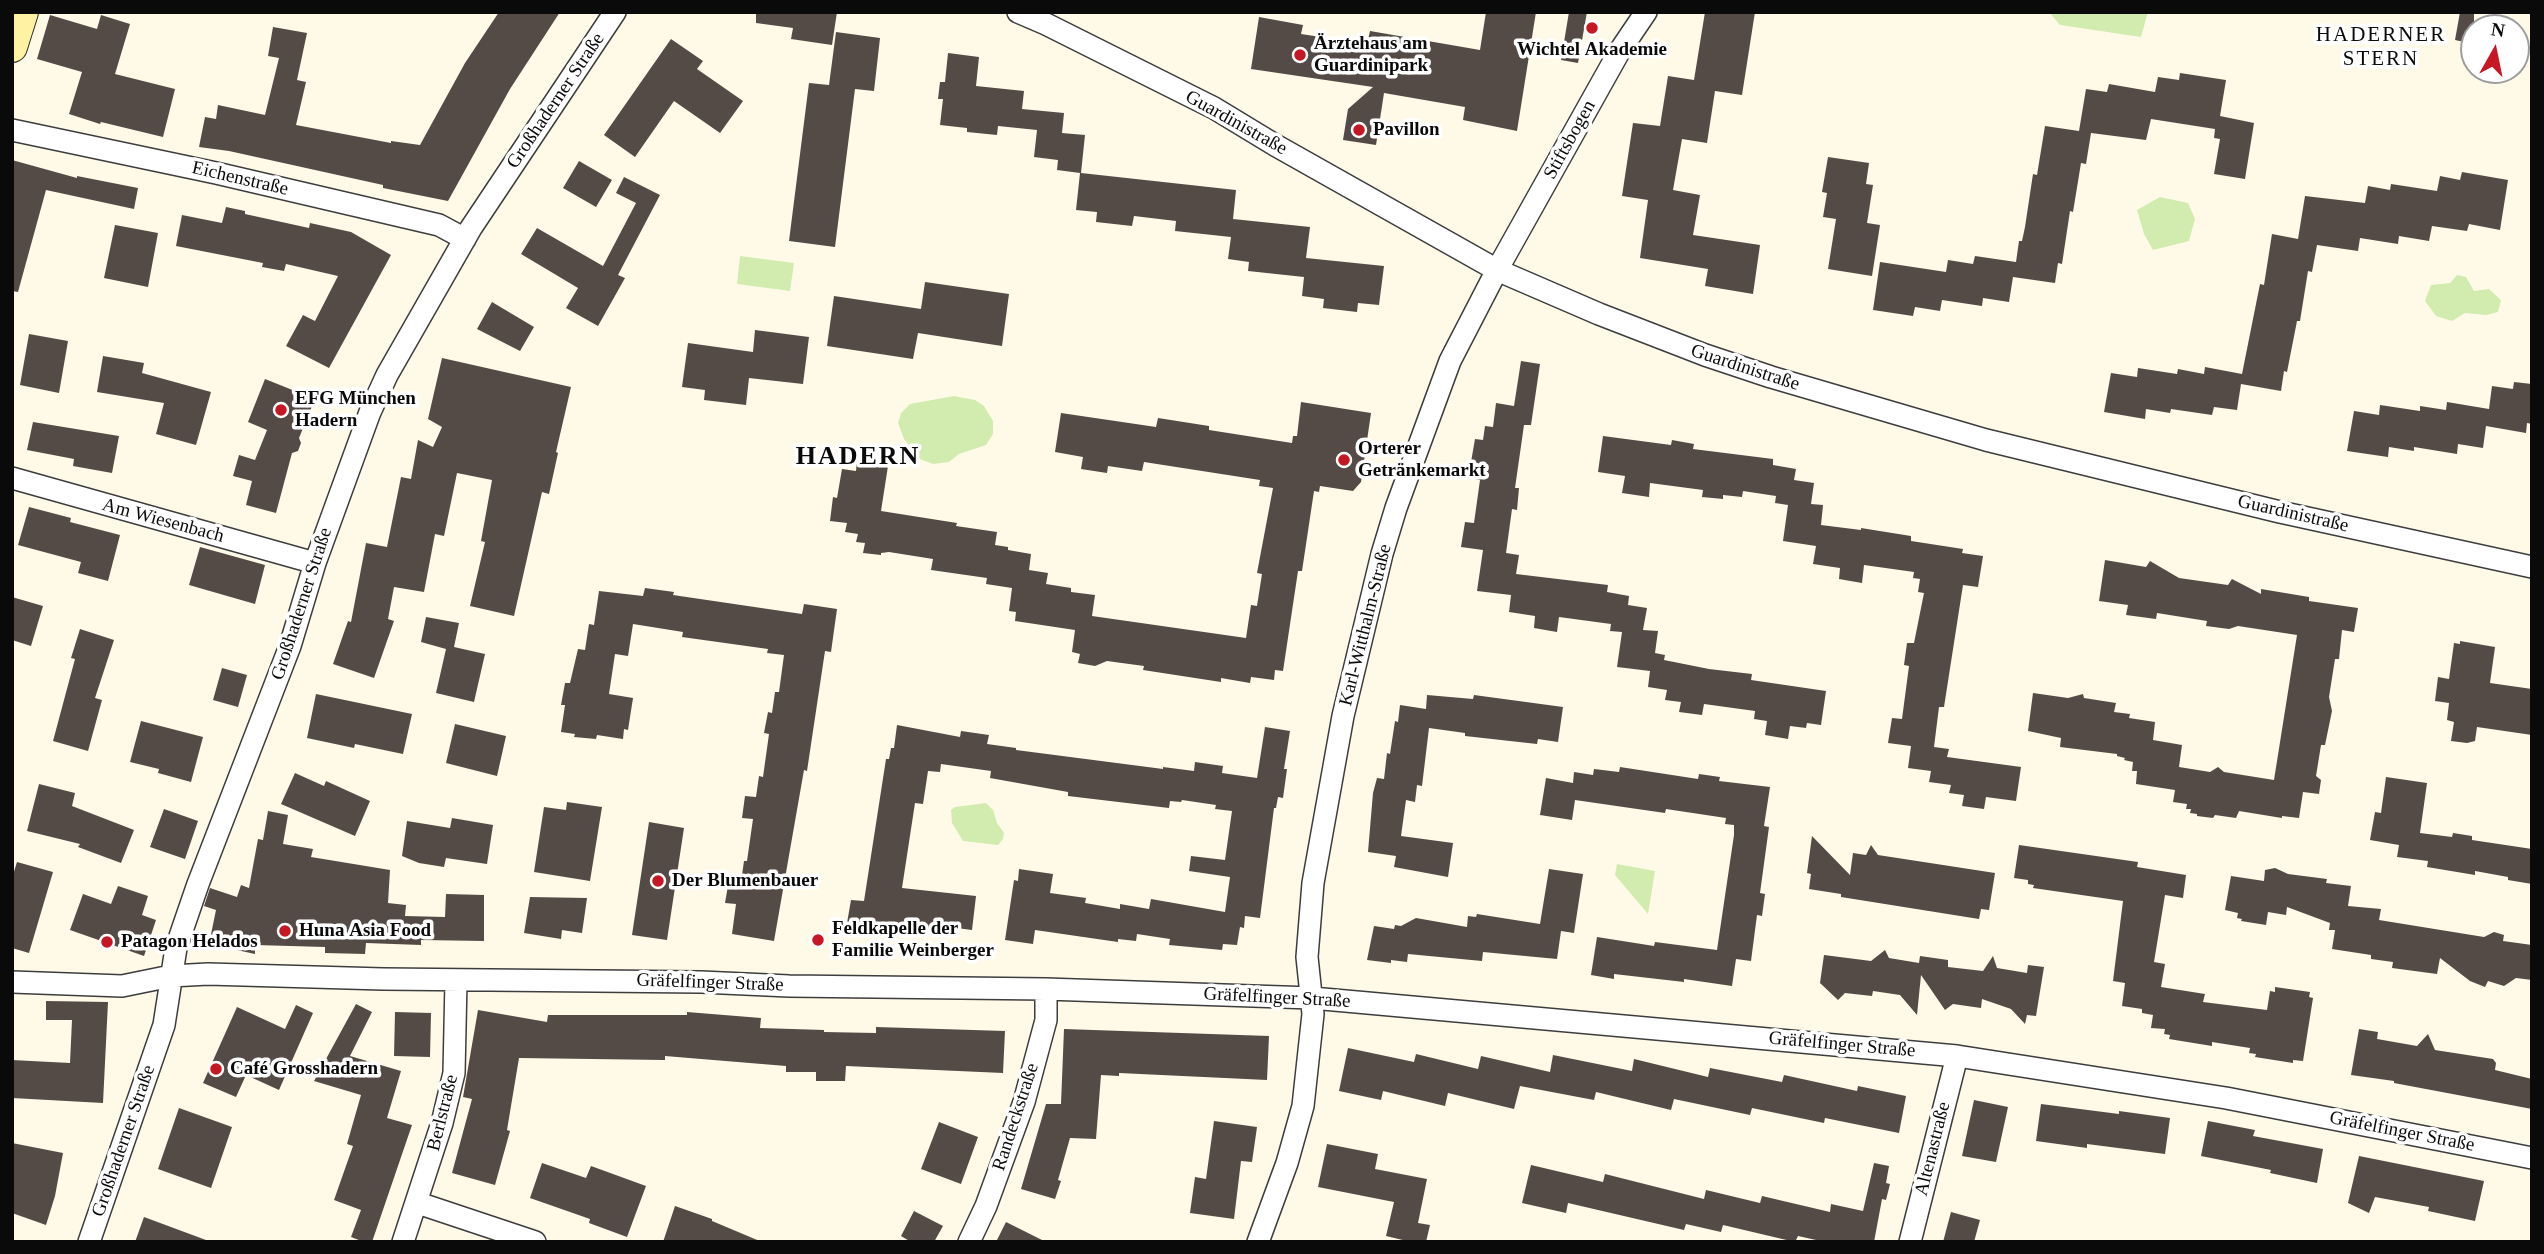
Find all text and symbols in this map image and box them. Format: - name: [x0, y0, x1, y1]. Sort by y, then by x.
- north arrow: [2460, 14, 2530, 84]
- text: N: [2490, 18, 2506, 41]
- marker: Wichtel Akademie: [1584, 20, 1600, 36]
- district label: HADERNER STERN: [2317, 22, 2445, 72]
- street label: Großhaderner Straße: [502, 29, 610, 173]
- place label: Ärztehaus am Guardinipark: [1314, 33, 1428, 77]
- place label: Wichtel Akademie: [1517, 39, 1667, 61]
- marker: Ärztehaus am Guardinipark: [1292, 47, 1308, 63]
- street label: Guardinistraße: [1181, 86, 1291, 160]
- street label: Stiftsbogen: [1539, 97, 1601, 183]
- place label: Pavillon: [1373, 119, 1440, 141]
- marker: Pavillon: [1351, 122, 1367, 138]
- street label: Eichenstraße: [190, 157, 290, 201]
- street label: Guardinistraße: [1688, 340, 1802, 396]
- place label: EFG München Hadern: [295, 388, 416, 432]
- marker: EFG München Hadern: [273, 402, 289, 418]
- place label: Orterer Getränkemarkt: [1358, 438, 1486, 482]
- district label: HADERN: [796, 441, 920, 473]
- marker: Orterer Getränkemarkt: [1336, 452, 1352, 468]
- street label: Guardinistraße: [2235, 490, 2351, 538]
- street label: Am Wiesenbach: [100, 494, 226, 548]
- street label: Großhaderner Straße: [267, 525, 337, 683]
- street label: Karl-Witthalm-Straße: [1335, 542, 1397, 708]
- place label: Der Blumenbauer: [672, 870, 818, 892]
- marker: Der Blumenbauer: [650, 873, 666, 889]
- place label: Feldkapelle der Familie Weinberger: [832, 918, 994, 962]
- place label: Huna Asia Food: [299, 920, 431, 942]
- marker: Huna Asia Food: [277, 923, 293, 939]
- place label: Patagon Helados: [121, 931, 258, 953]
- marker: Feldkapelle der Familie Weinberger: [810, 932, 826, 948]
- marker: Patagon Helados: [99, 934, 115, 950]
- street label: Gräfelfinger Straße: [636, 969, 784, 997]
- street label: Gräfelfinger Straße: [1203, 983, 1351, 1013]
- street label: Gräfelfinger Straße: [1768, 1027, 1916, 1063]
- place label: Café Grosshadern: [230, 1058, 378, 1080]
- street label: Randeckstraße: [988, 1060, 1044, 1174]
- marker: Café Grosshadern: [208, 1061, 224, 1077]
- street label: Großhaderner Straße: [87, 1062, 161, 1220]
- street label: Berlstraße: [422, 1072, 464, 1154]
- street label: Altenastraße: [1910, 1100, 1956, 1198]
- street label: Gräfelfinger Straße: [2328, 1107, 2476, 1157]

